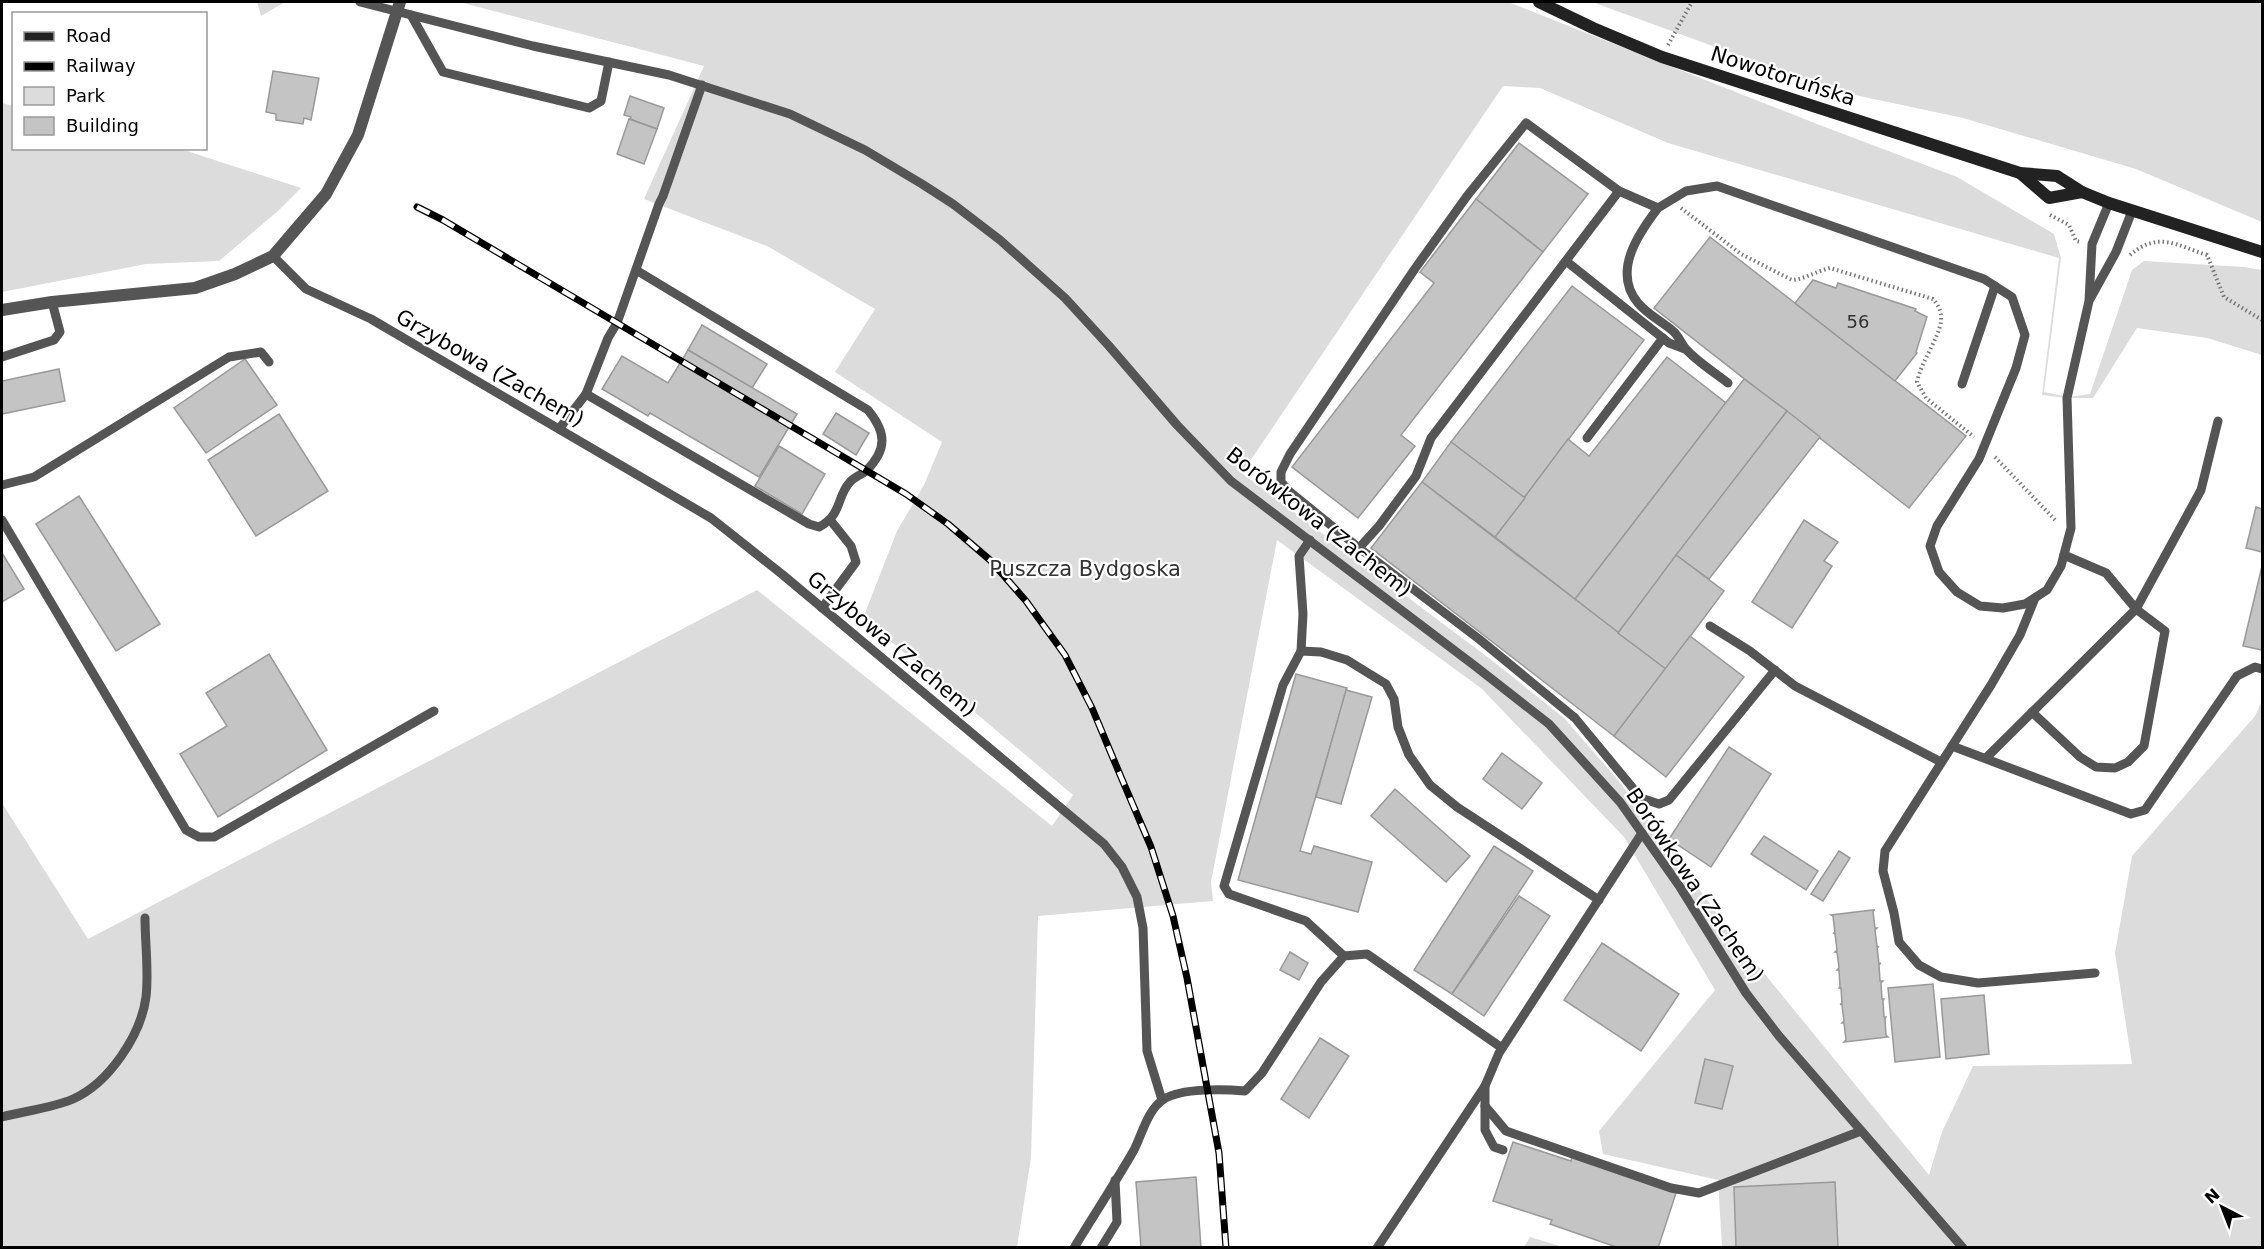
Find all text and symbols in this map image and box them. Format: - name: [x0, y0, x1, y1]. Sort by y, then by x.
- legend: [12, 12, 207, 150]
- text: Road: [66, 25, 111, 46]
- street label: Nowotoruńska: [1708, 41, 1858, 111]
- text: Railway: [66, 55, 136, 76]
- text: Park: [66, 85, 105, 106]
- text: Building: [66, 115, 139, 136]
- street label: Grzybowa (Zachem): [392, 304, 588, 432]
- house number: 56: [1847, 311, 1869, 332]
- street label: Borówkowa (Zachem): [1222, 442, 1416, 602]
- park label: Puszcza Bydgoska: [989, 557, 1181, 581]
- street label: Grzybowa (Zachem): [803, 566, 981, 722]
- street label: Borówkowa (Zachem): [1621, 784, 1769, 986]
- north arrow: [2192, 1177, 2252, 1237]
- text: N: [2201, 1185, 2224, 1208]

